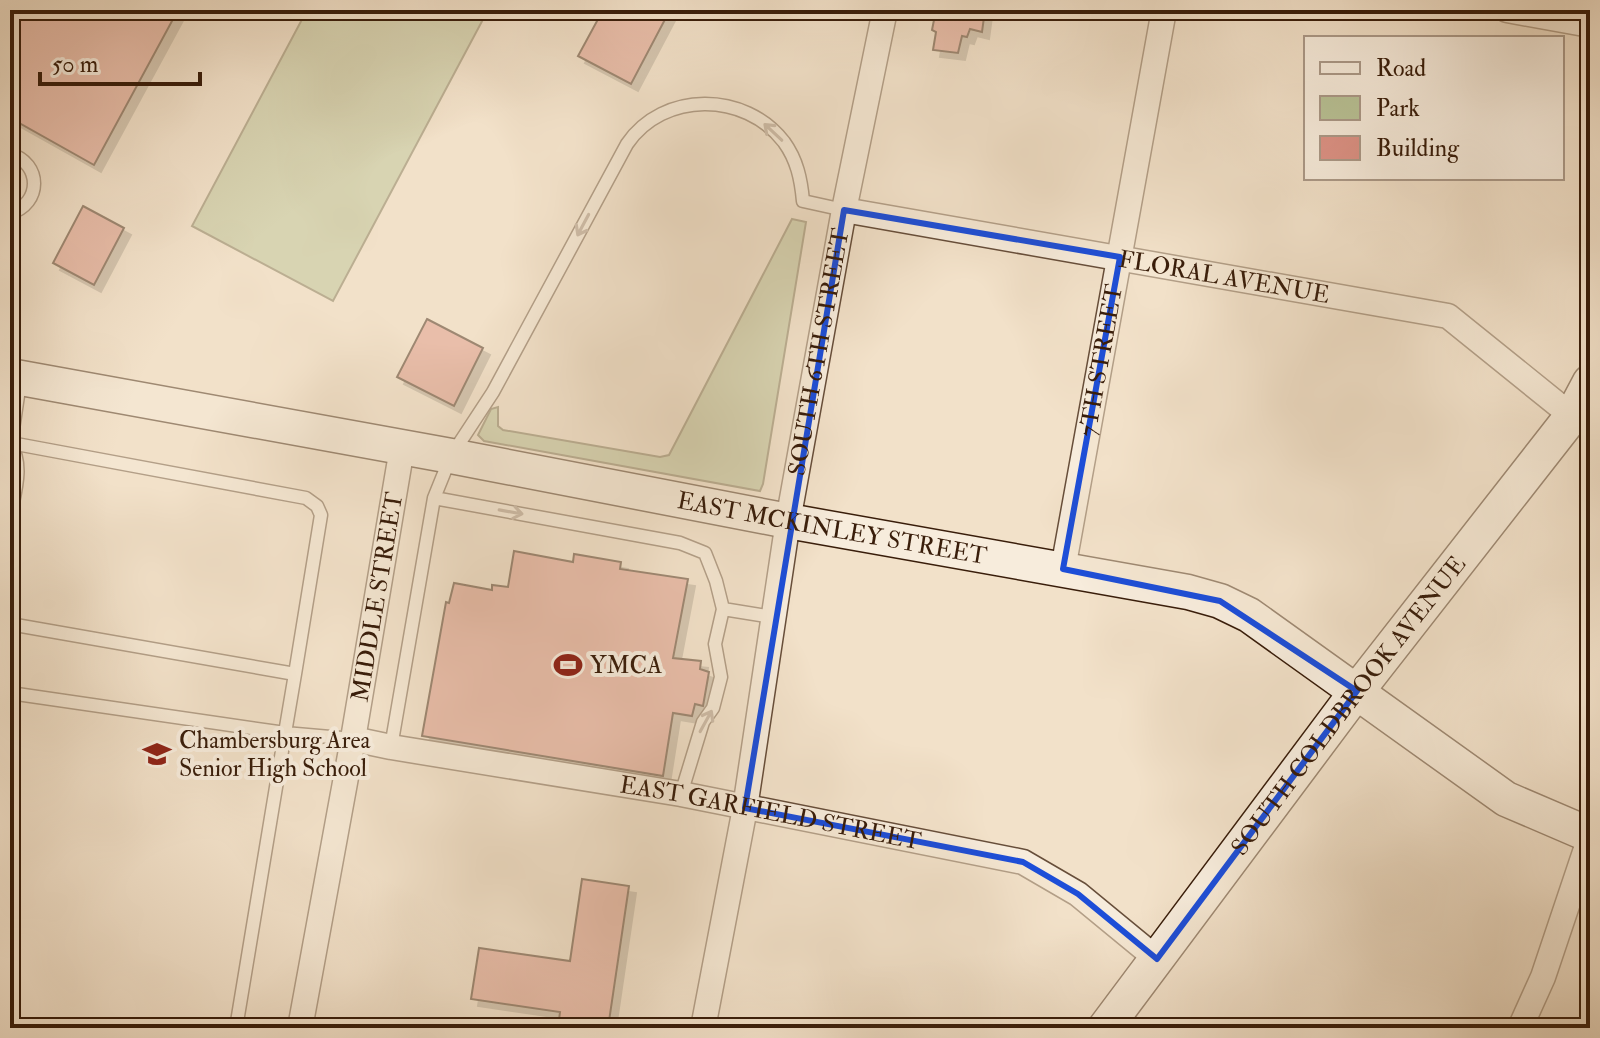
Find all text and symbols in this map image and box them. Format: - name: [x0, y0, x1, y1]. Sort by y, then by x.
- scale bar: [40, 36, 200, 86]
- legend: [1304, 36, 1564, 180]
- text: 50 m: [52, 49, 99, 80]
- text: Road: [1376, 53, 1426, 84]
- text: Park: [1376, 93, 1420, 124]
- one-way arrow: [763, 122, 783, 141]
- text: Building: [1376, 133, 1460, 164]
- one-way arrow: [575, 213, 591, 236]
- street label: SOUTH 6TH STREET: [781, 226, 856, 478]
- street label: FLORAL AVENUE: [1116, 243, 1332, 311]
- street label: 7TH STREET: [1072, 282, 1130, 439]
- street label: EAST MCKINLEY STREET: [674, 485, 989, 572]
- street label: MIDDLE STREET: [345, 490, 410, 704]
- one-way arrow: [497, 506, 523, 521]
- street label: SOUTH COLDBROOK AVENUE: [1224, 550, 1473, 862]
- sports icon: YMCA: [553, 650, 583, 680]
- place label: YMCA: [590, 650, 662, 681]
- one-way arrow: [698, 710, 714, 733]
- place label: Chambersburg Area Senior High School: [179, 725, 371, 784]
- school or university icon: Chambersburg Area Senior High School: [142, 739, 172, 769]
- street label: EAST GARFIELD STREET: [617, 769, 924, 857]

